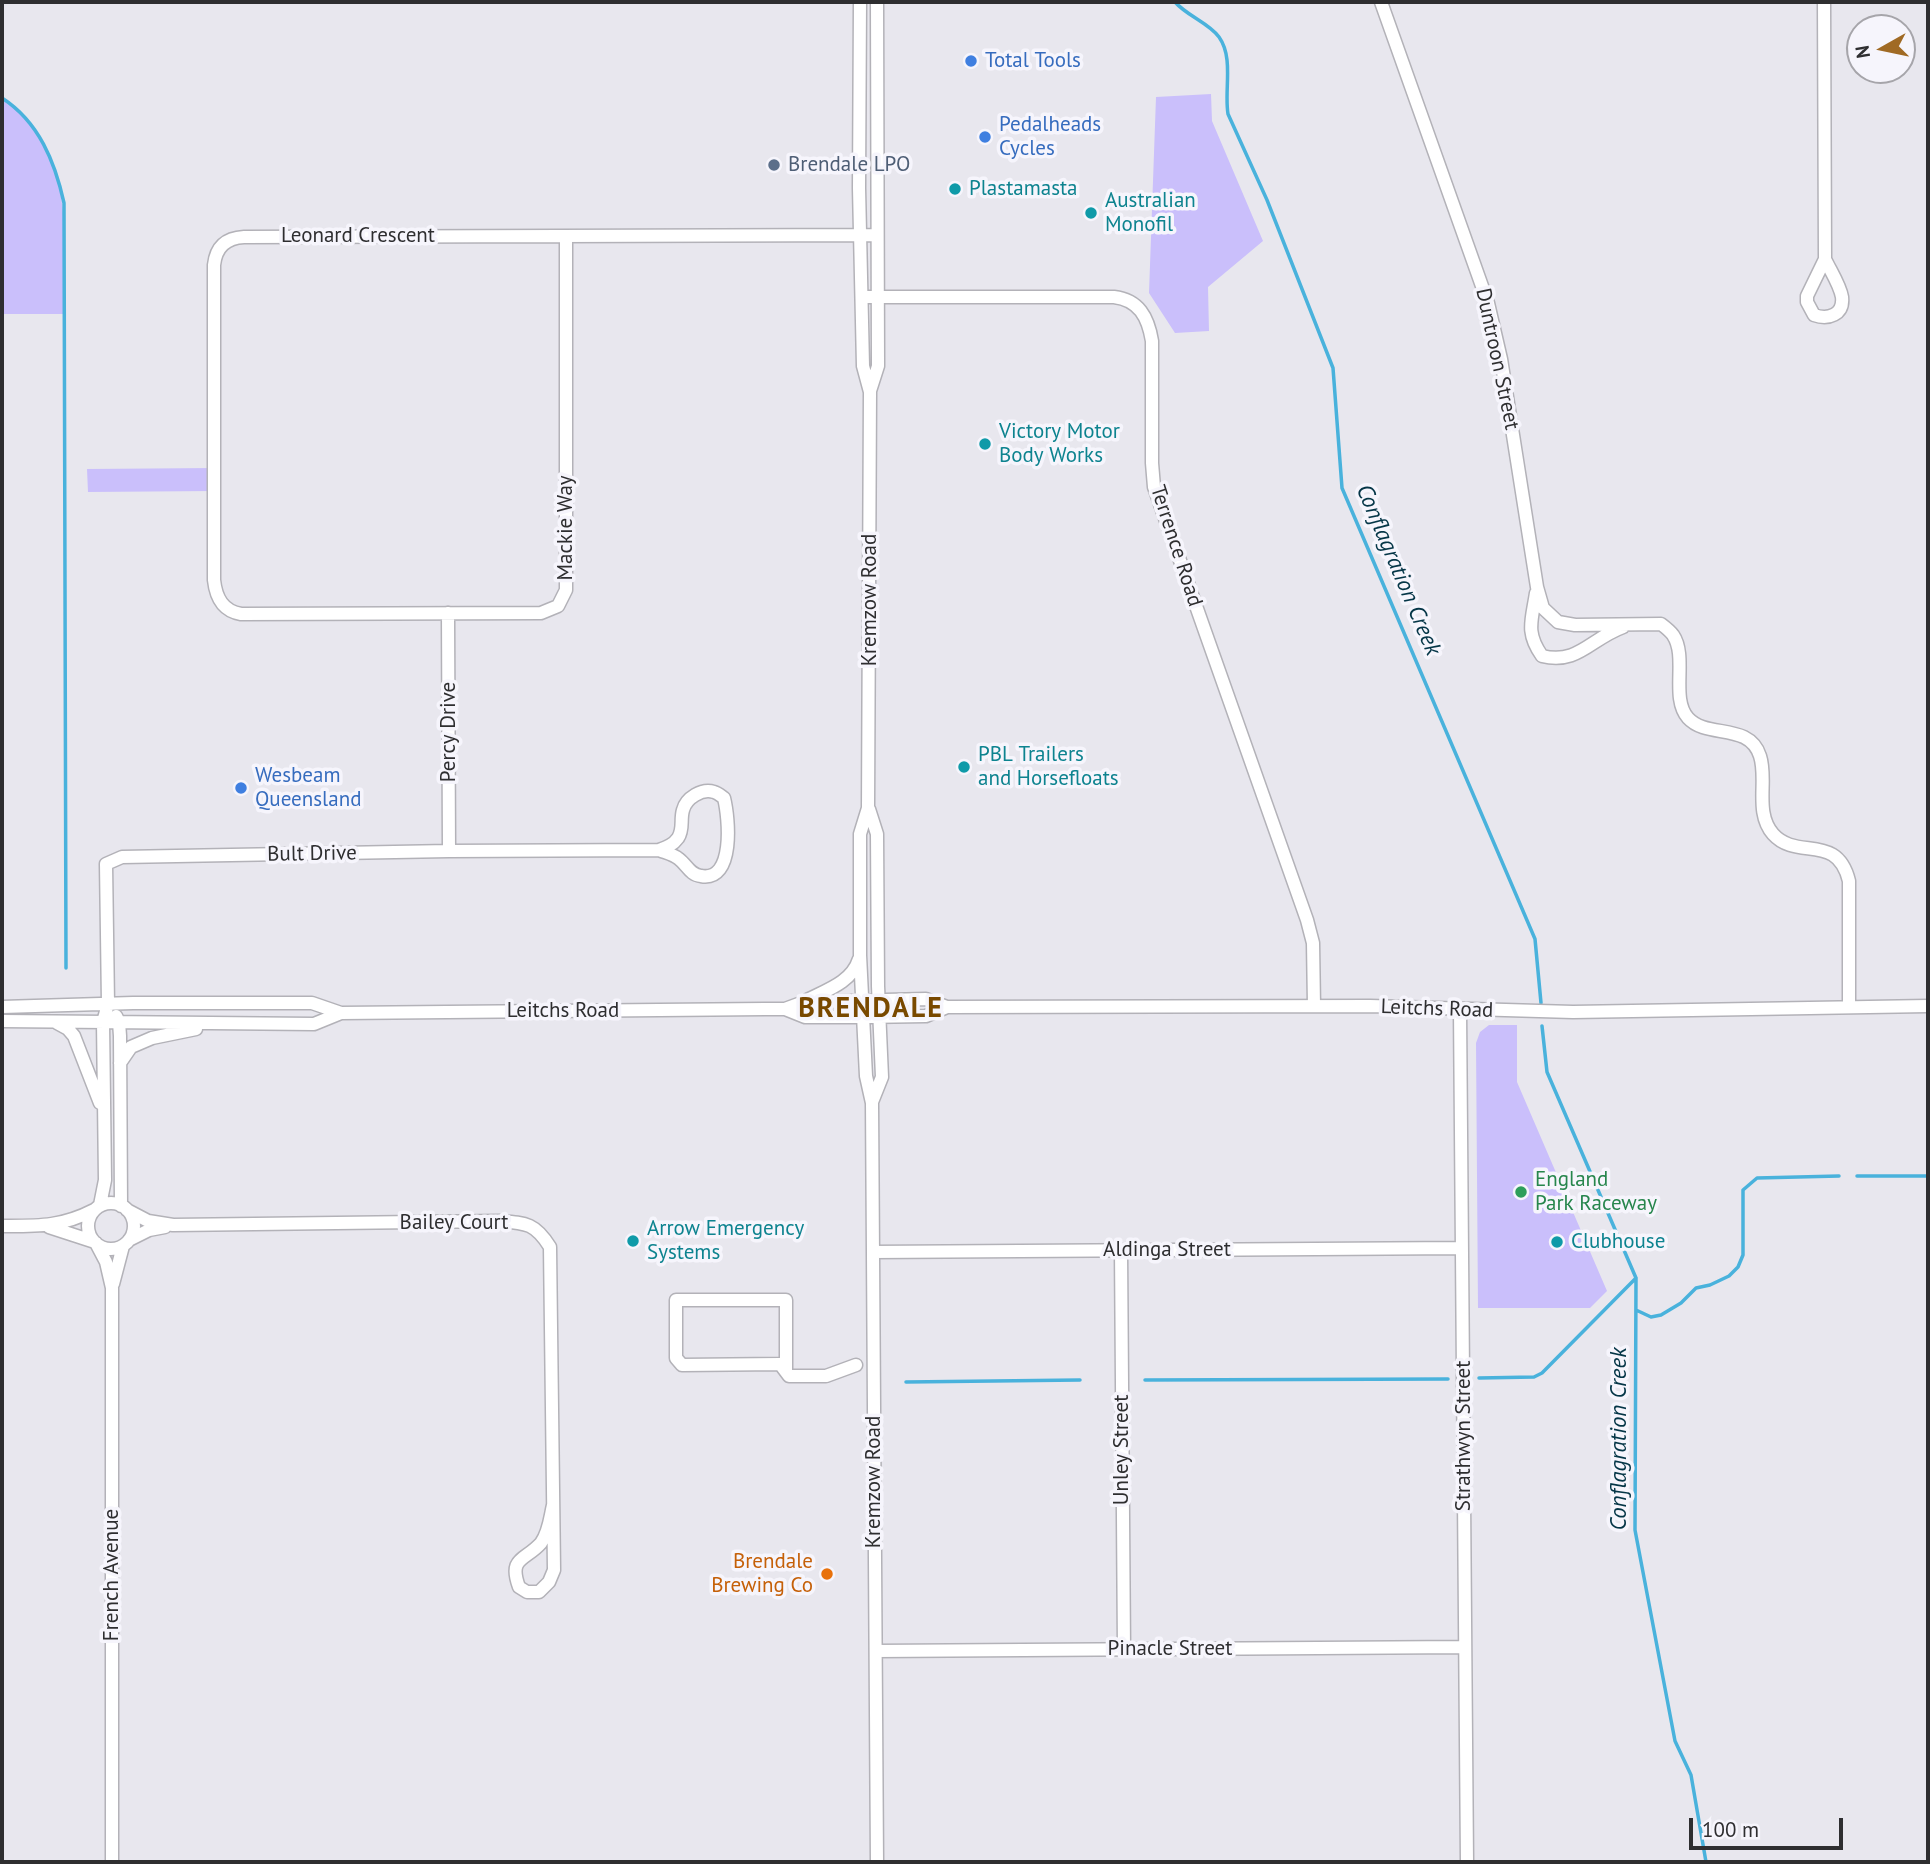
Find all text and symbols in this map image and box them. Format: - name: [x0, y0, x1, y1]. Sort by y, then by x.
- north arrow: [1846, 14, 1916, 84]
- text: N: [1849, 44, 1875, 60]
- place label: Total Tools: [985, 48, 1081, 74]
- marker: Total Tools: [963, 53, 979, 69]
- place label: Pedalheads Cycles: [999, 112, 1101, 162]
- marker: Pedalheads Cycles: [977, 129, 993, 145]
- place label: Brendale LPO: [788, 152, 910, 178]
- marker: Brendale LPO: [766, 157, 782, 173]
- place label: Plastamasta: [969, 176, 1078, 202]
- marker: Plastamasta: [947, 181, 963, 197]
- place label: Australian Monofil: [1105, 188, 1196, 238]
- marker: Australian Monofil: [1083, 205, 1099, 221]
- street label: Leonard Crescent: [281, 223, 435, 249]
- street label: Duntroon Street: [1470, 286, 1524, 432]
- place label: Victory Motor Body Works: [999, 419, 1120, 469]
- marker: Victory Motor Body Works: [977, 436, 993, 452]
- street label: Mackie Way: [553, 475, 579, 581]
- water label: Conflagration Creek: [1350, 480, 1446, 660]
- street label: Terrence Road: [1145, 482, 1207, 610]
- street label: Kremzow Road: [857, 534, 883, 666]
- street label: Percy Drive: [436, 682, 462, 782]
- place label: PBL Trailers and Horsefloats: [978, 742, 1119, 792]
- marker: PBL Trailers and Horsefloats: [956, 759, 972, 775]
- place label: Wesbeam Queensland: [255, 763, 361, 813]
- marker: Wesbeam Queensland: [233, 780, 249, 796]
- street label: Bult Drive: [267, 841, 357, 867]
- district label: BRENDALE: [799, 992, 943, 1026]
- street label: Leitchs Road: [1380, 994, 1494, 1024]
- street label: Leitchs Road: [507, 998, 619, 1024]
- place label: England Park Raceway: [1535, 1167, 1657, 1217]
- marker: England Park Raceway: [1513, 1184, 1529, 1200]
- street label: Bailey Court: [400, 1210, 508, 1236]
- place label: Arrow Emergency Systems: [647, 1216, 804, 1266]
- place label: Clubhouse: [1571, 1229, 1665, 1255]
- marker: Arrow Emergency Systems: [625, 1233, 641, 1249]
- marker: Clubhouse: [1549, 1234, 1565, 1250]
- street label: Aldinga Street: [1103, 1237, 1231, 1263]
- water label: Conflagration Creek: [1605, 1348, 1633, 1530]
- street label: Strathwyn Street: [1451, 1361, 1477, 1511]
- street label: Unley Street: [1109, 1395, 1135, 1505]
- street label: Kremzow Road: [861, 1416, 887, 1548]
- street label: French Avenue: [99, 1509, 125, 1641]
- place label: Brendale Brewing Co: [711, 1549, 813, 1599]
- marker: Brendale Brewing Co: [819, 1566, 835, 1582]
- street label: Pinacle Street: [1108, 1636, 1232, 1662]
- scale bar: [1692, 1804, 1846, 1848]
- text: 100 m: [1702, 1816, 1759, 1843]

